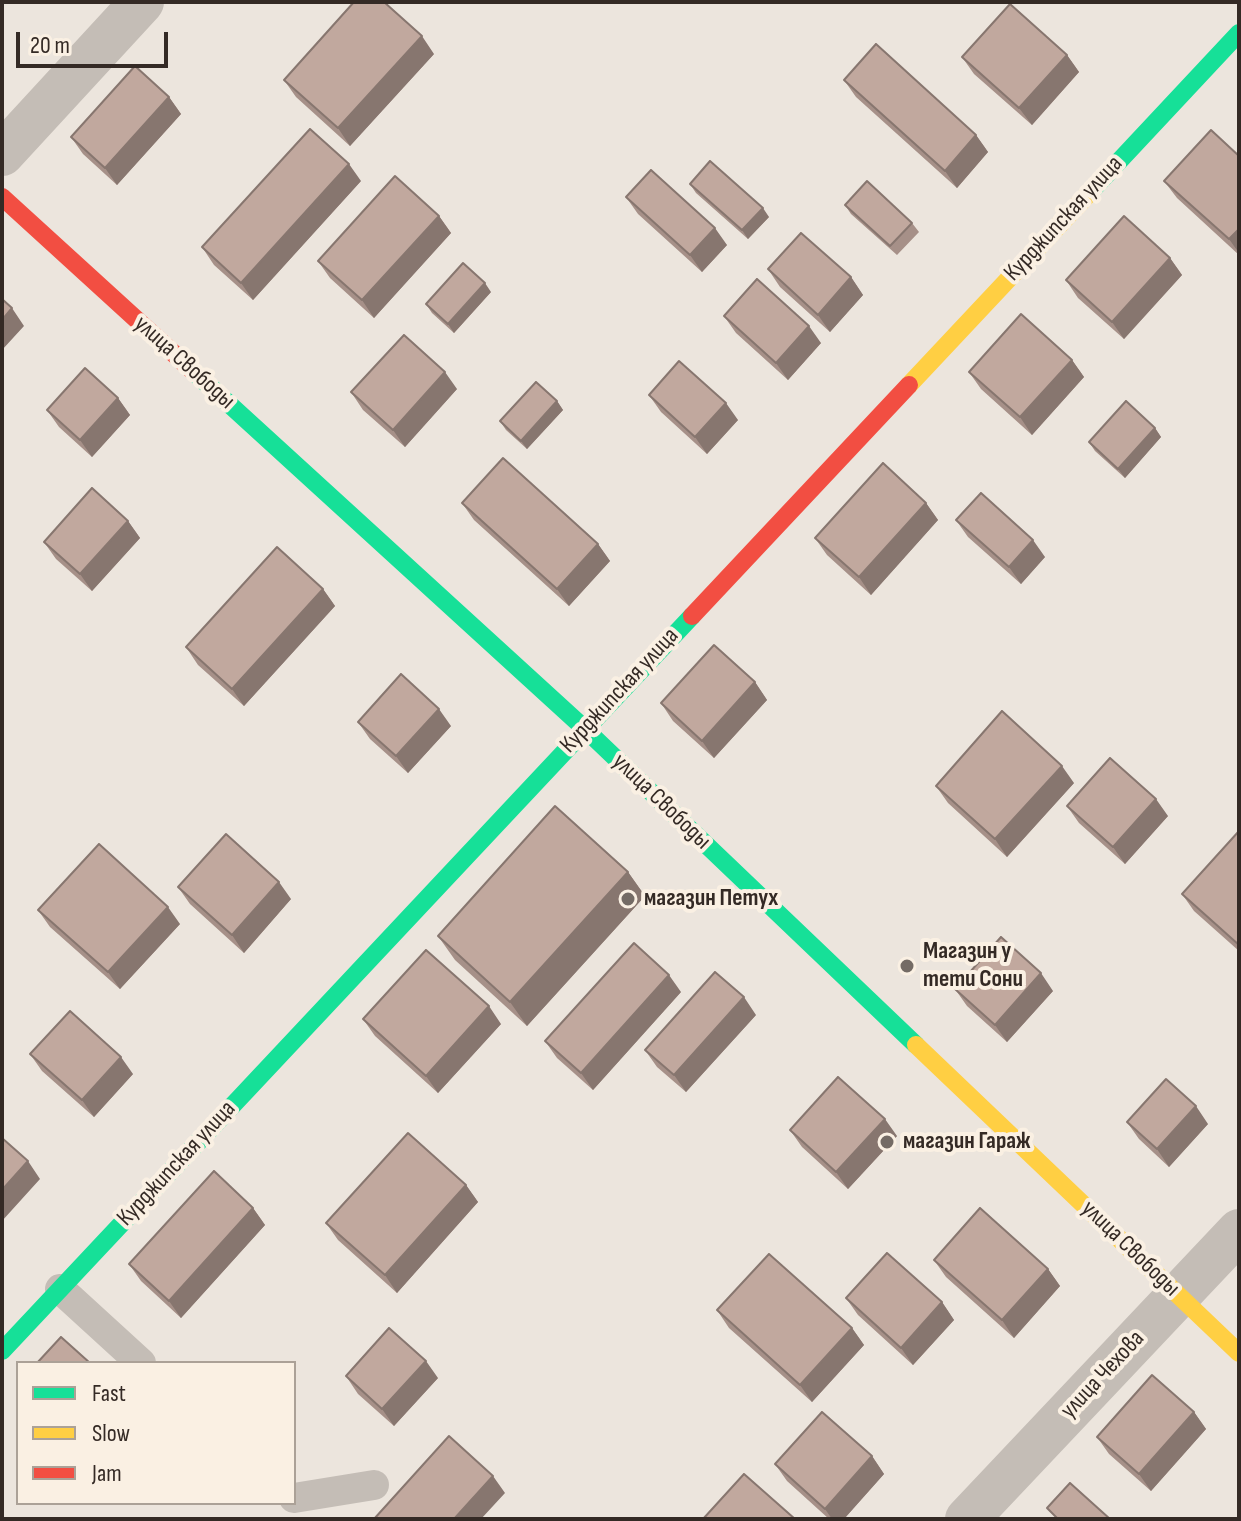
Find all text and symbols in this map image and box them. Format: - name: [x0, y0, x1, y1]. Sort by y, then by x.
- scale bar: [20, 16, 172, 66]
- text: 20 m: [30, 31, 70, 60]
- street label: Курджипская улица: [999, 150, 1129, 288]
- street label: улица Свободы: [128, 310, 240, 416]
- street label: Курджипская улица: [555, 622, 685, 760]
- street label: улица Свободы: [606, 748, 716, 856]
- place label: магазин Петух: [644, 885, 778, 913]
- marker: магазин Петух: [619, 890, 637, 908]
- place label: Магазин у тети Сони: [923, 938, 1023, 994]
- marker: Магазин у тети Сони: [898, 957, 916, 975]
- street label: Курджипская улица: [112, 1095, 242, 1233]
- place label: магазин Гараж: [903, 1128, 1031, 1156]
- marker: магазин Гараж: [878, 1133, 896, 1151]
- street label: улица Свободы: [1075, 1195, 1185, 1303]
- street label: улица Чехова: [1055, 1325, 1151, 1425]
- legend: [16, 1361, 296, 1505]
- text: Fast: [92, 1379, 126, 1408]
- text: Slow: [92, 1419, 130, 1448]
- text: Jam: [92, 1459, 122, 1488]

